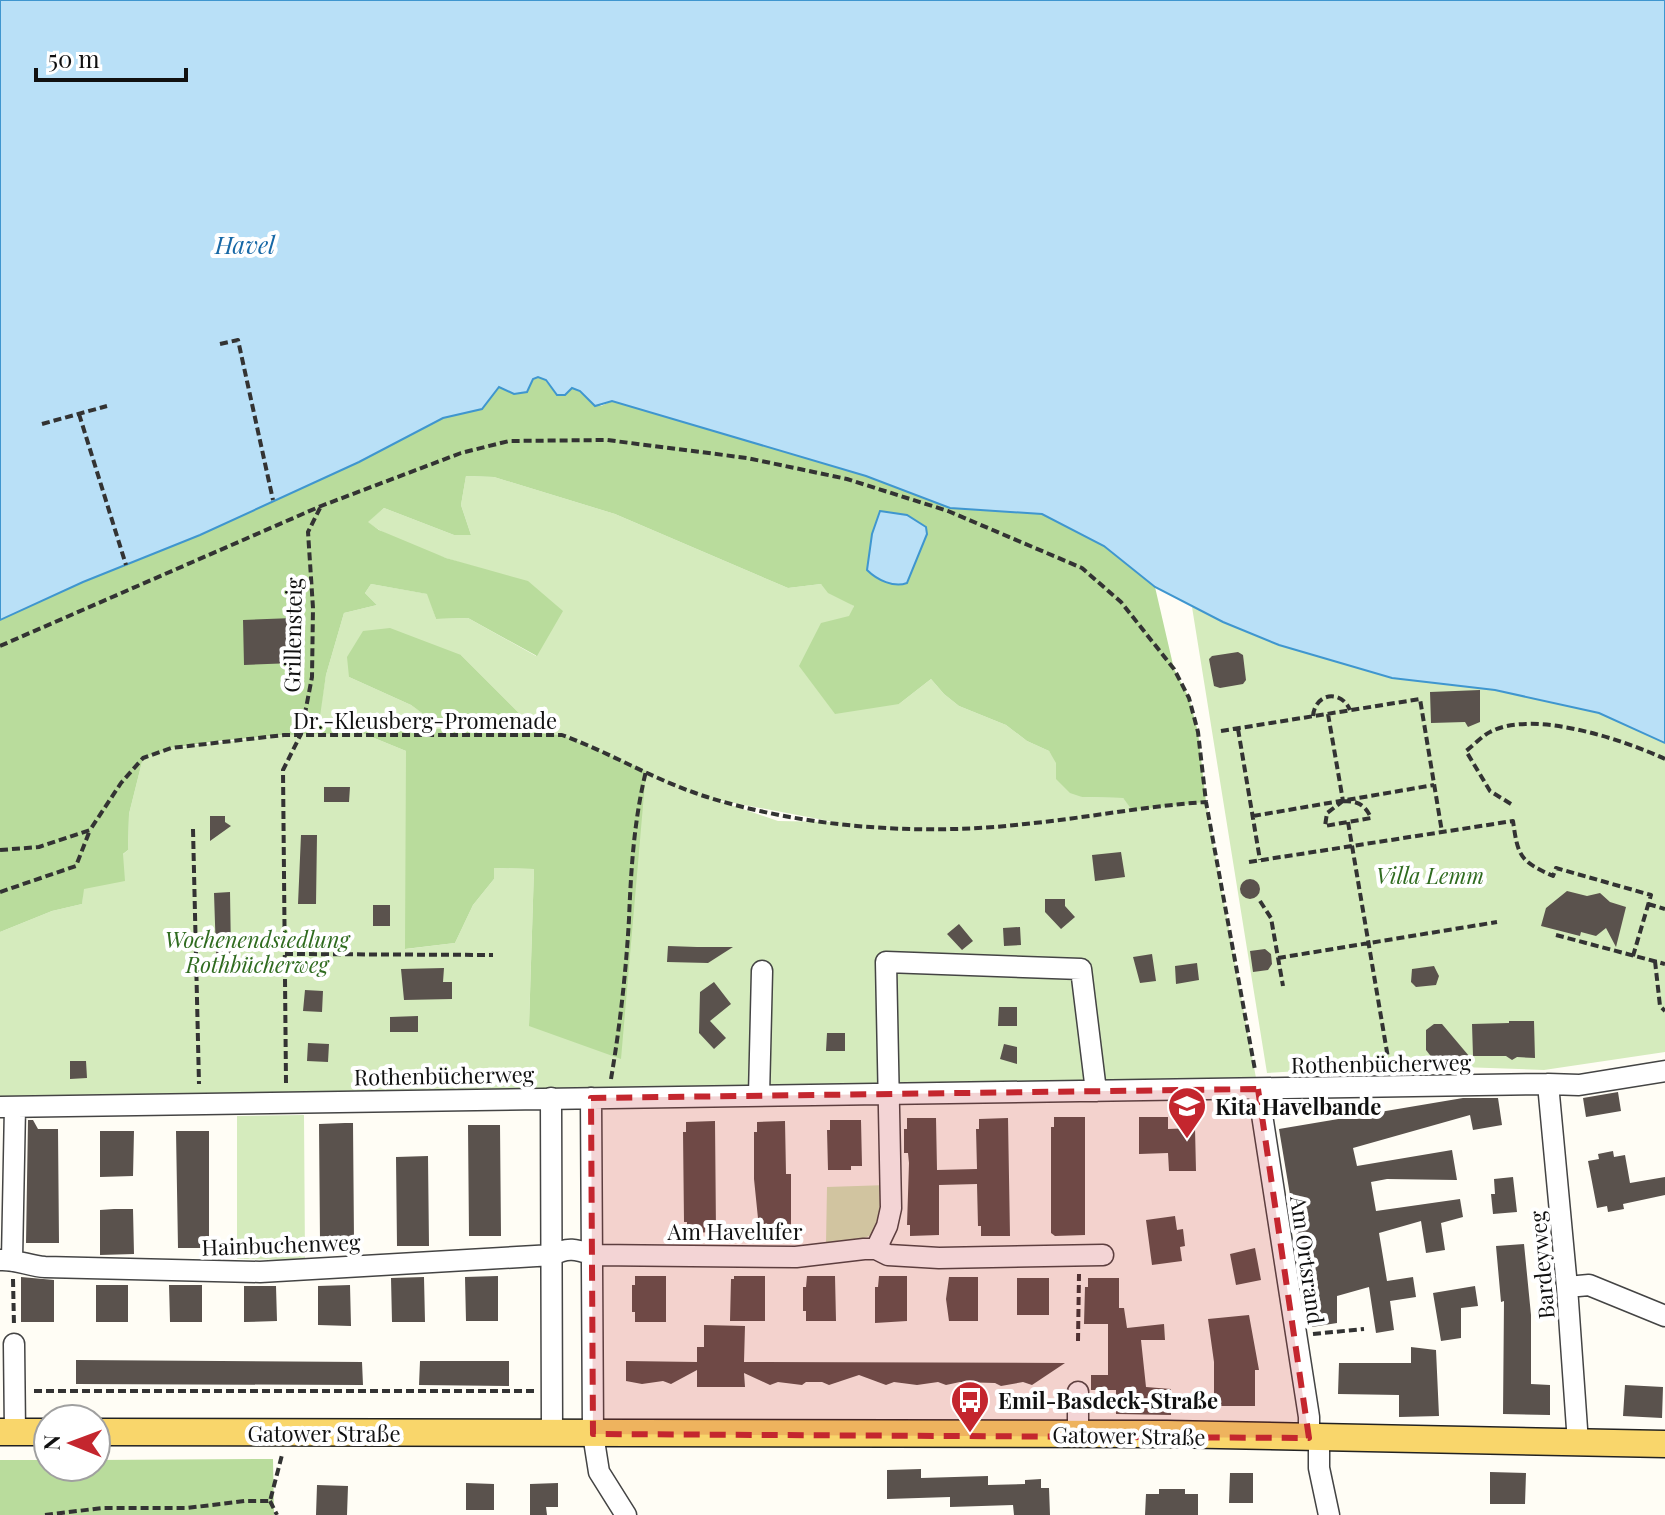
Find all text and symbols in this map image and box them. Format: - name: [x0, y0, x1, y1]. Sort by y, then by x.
- scale bar: [36, 32, 186, 82]
- text: 50 m: [48, 42, 100, 74]
- water label: Havel: [214, 228, 276, 260]
- street label: Grillensteig: [276, 577, 308, 693]
- street label: Dr.-Kleusberg-Promenade: [293, 705, 557, 735]
- park label: Villa Lemm: [1376, 860, 1484, 890]
- park label: Wochenendsiedlung Rothbücherweg: [165, 924, 351, 979]
- street label: Rothenbücherweg: [1290, 1046, 1472, 1080]
- street label: Rothenbücherweg: [353, 1058, 535, 1092]
- school or university icon: Kita Havelbande: [1166, 1085, 1208, 1140]
- place label: Kita Havelbande: [1215, 1091, 1381, 1121]
- street label: Am Ortsrand: [1284, 1193, 1332, 1326]
- street label: Bardeyweg: [1521, 1209, 1561, 1320]
- street label: Am Havelufer: [667, 1216, 803, 1246]
- street label: Hainbuchenweg: [201, 1226, 362, 1262]
- bus stop icon: Emil-Basdeck-Straße: [949, 1379, 991, 1434]
- place label: Emil-Basdeck-Straße: [998, 1385, 1218, 1415]
- north arrow: [32, 1403, 112, 1483]
- street label: Gatower Straße: [247, 1418, 401, 1448]
- street label: Gatower Straße: [1052, 1419, 1206, 1451]
- text: N: [36, 1434, 66, 1451]

